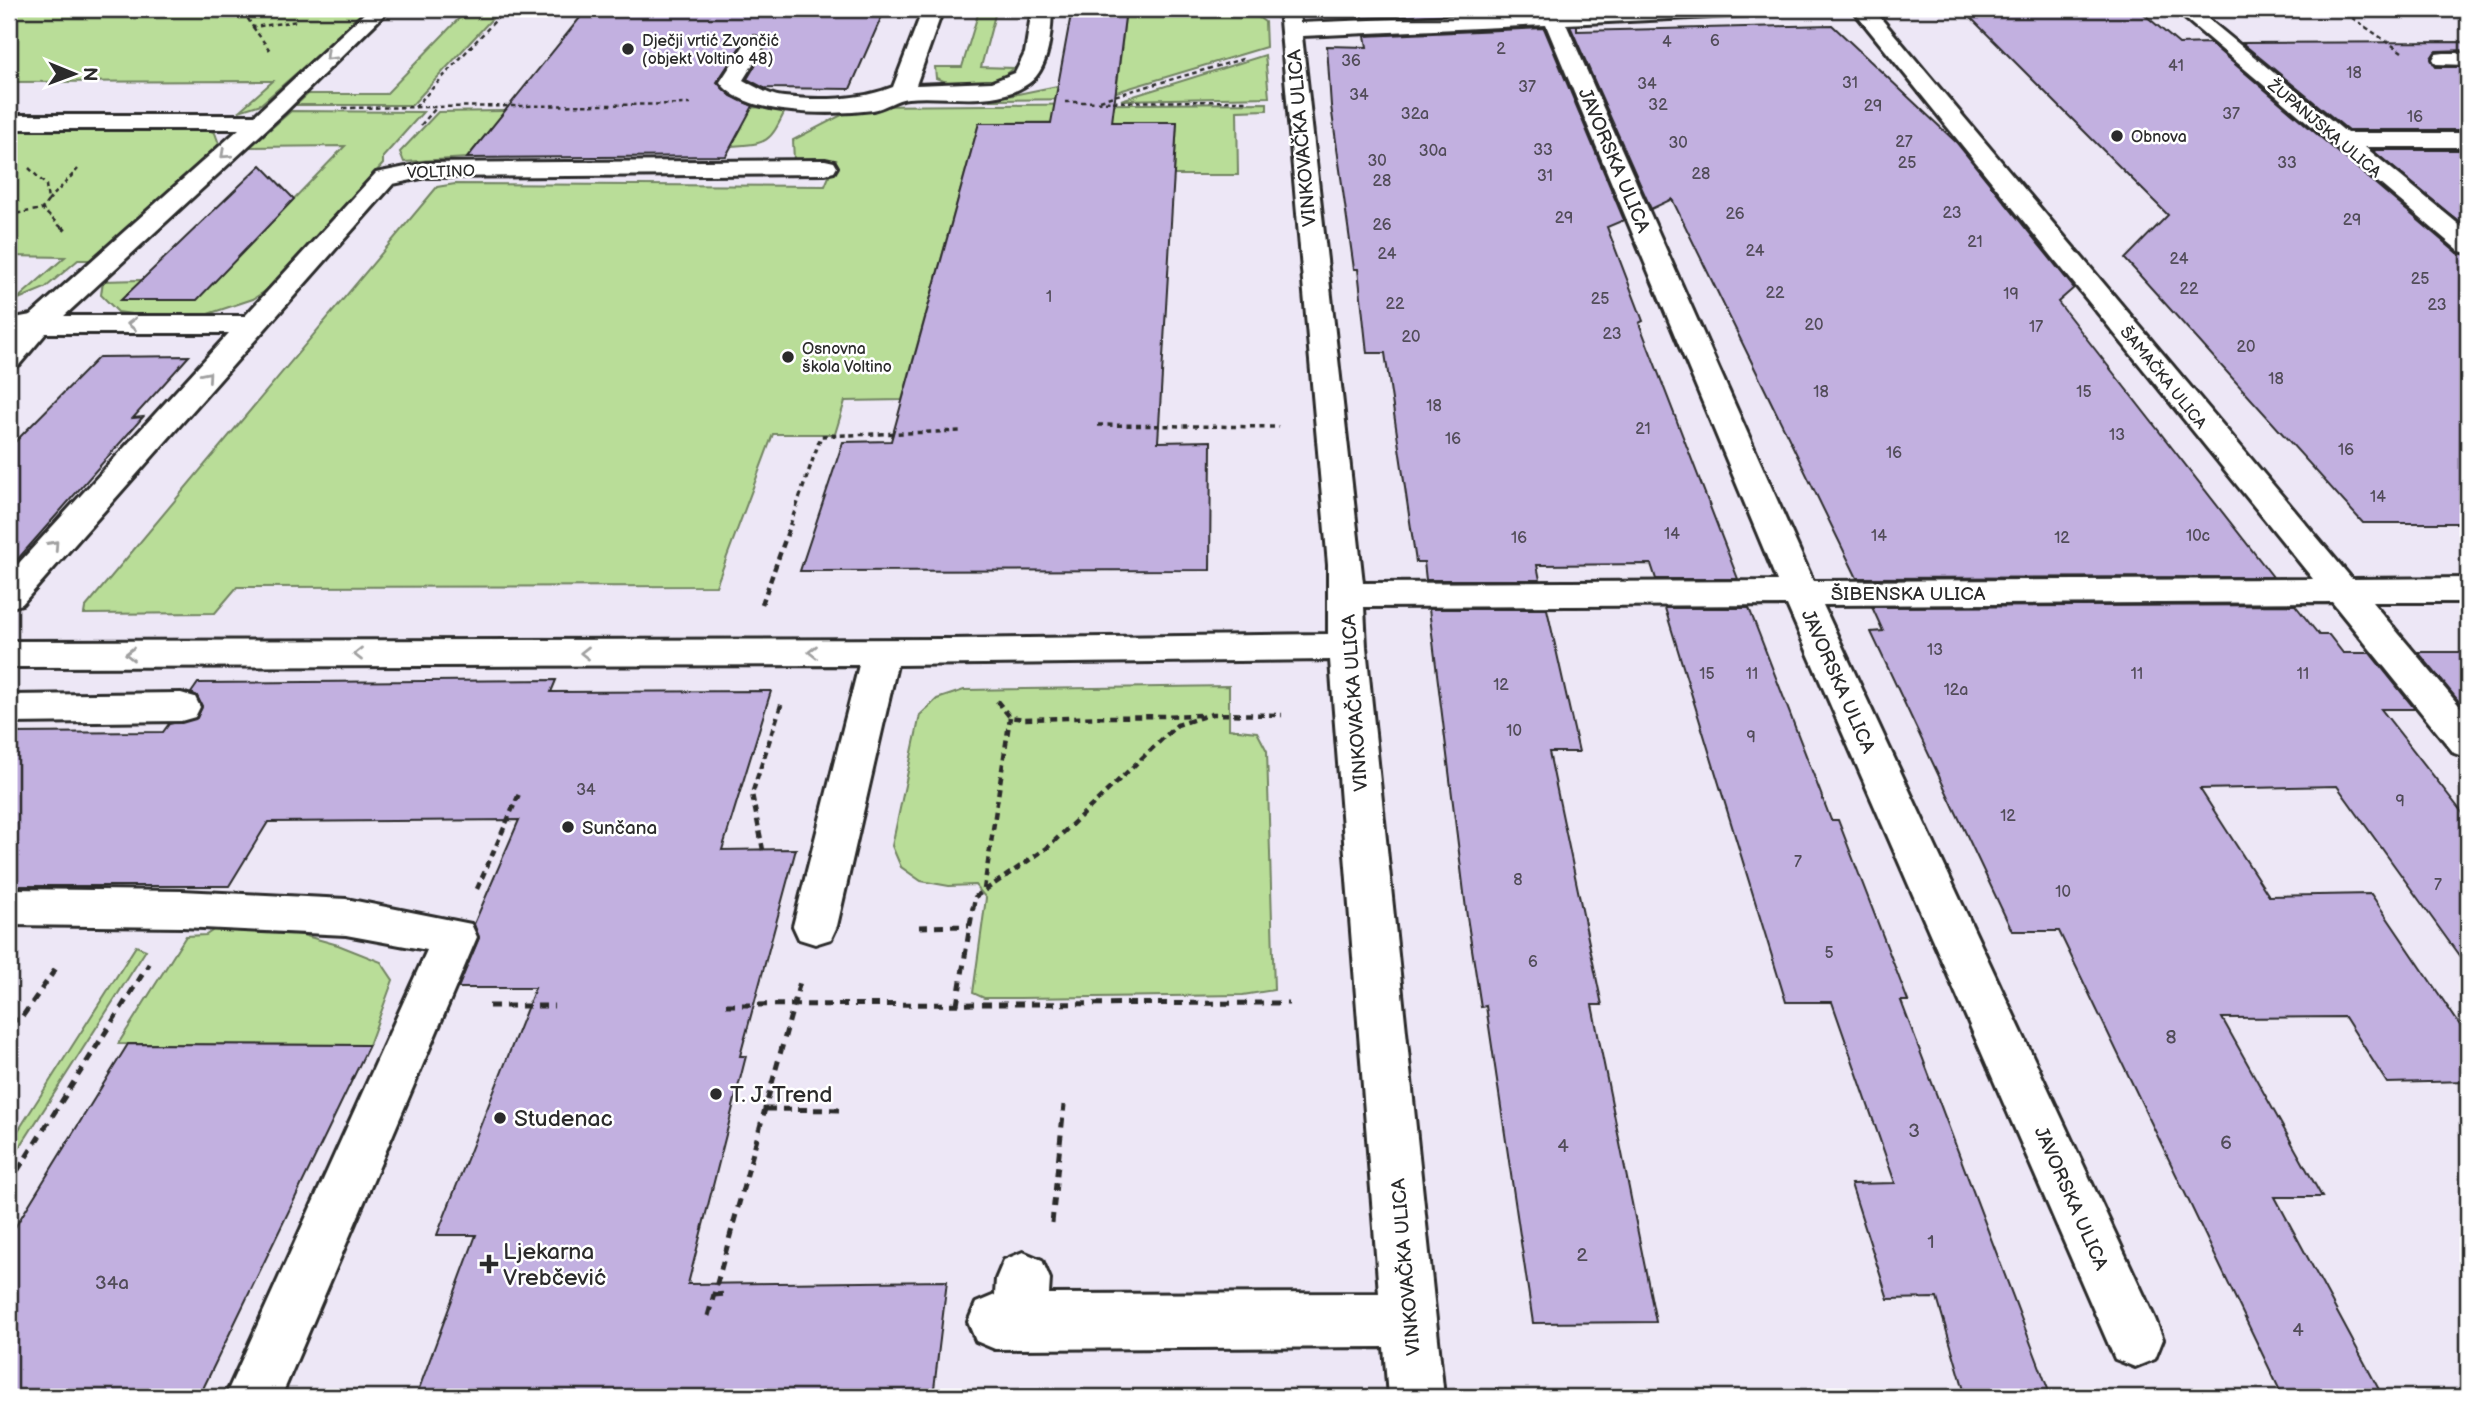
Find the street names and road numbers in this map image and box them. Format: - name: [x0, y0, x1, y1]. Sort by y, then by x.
- street label: VINKOVAČKA ULICA: [1282, 48, 1322, 227]
- street label: ŽUPANJSKA ULICA: [2263, 74, 2386, 182]
- street label: JAVORSKA ULICA: [1573, 85, 1655, 237]
- street label: VOLTINO: [407, 162, 475, 183]
- street label: ŠAMAČKA ULICA: [2116, 322, 2212, 433]
- street label: ŠIBENSKA ULICA: [1831, 583, 1986, 606]
- street label: JAVORSKA ULICA: [1796, 606, 1880, 757]
- street label: VINKOVAČKA ULICA: [1337, 613, 1373, 792]
- street label: JAVORSKA ULICA: [2029, 1123, 2113, 1274]
- street label: VINKOVAČKA ULICA: [1386, 1177, 1426, 1356]

